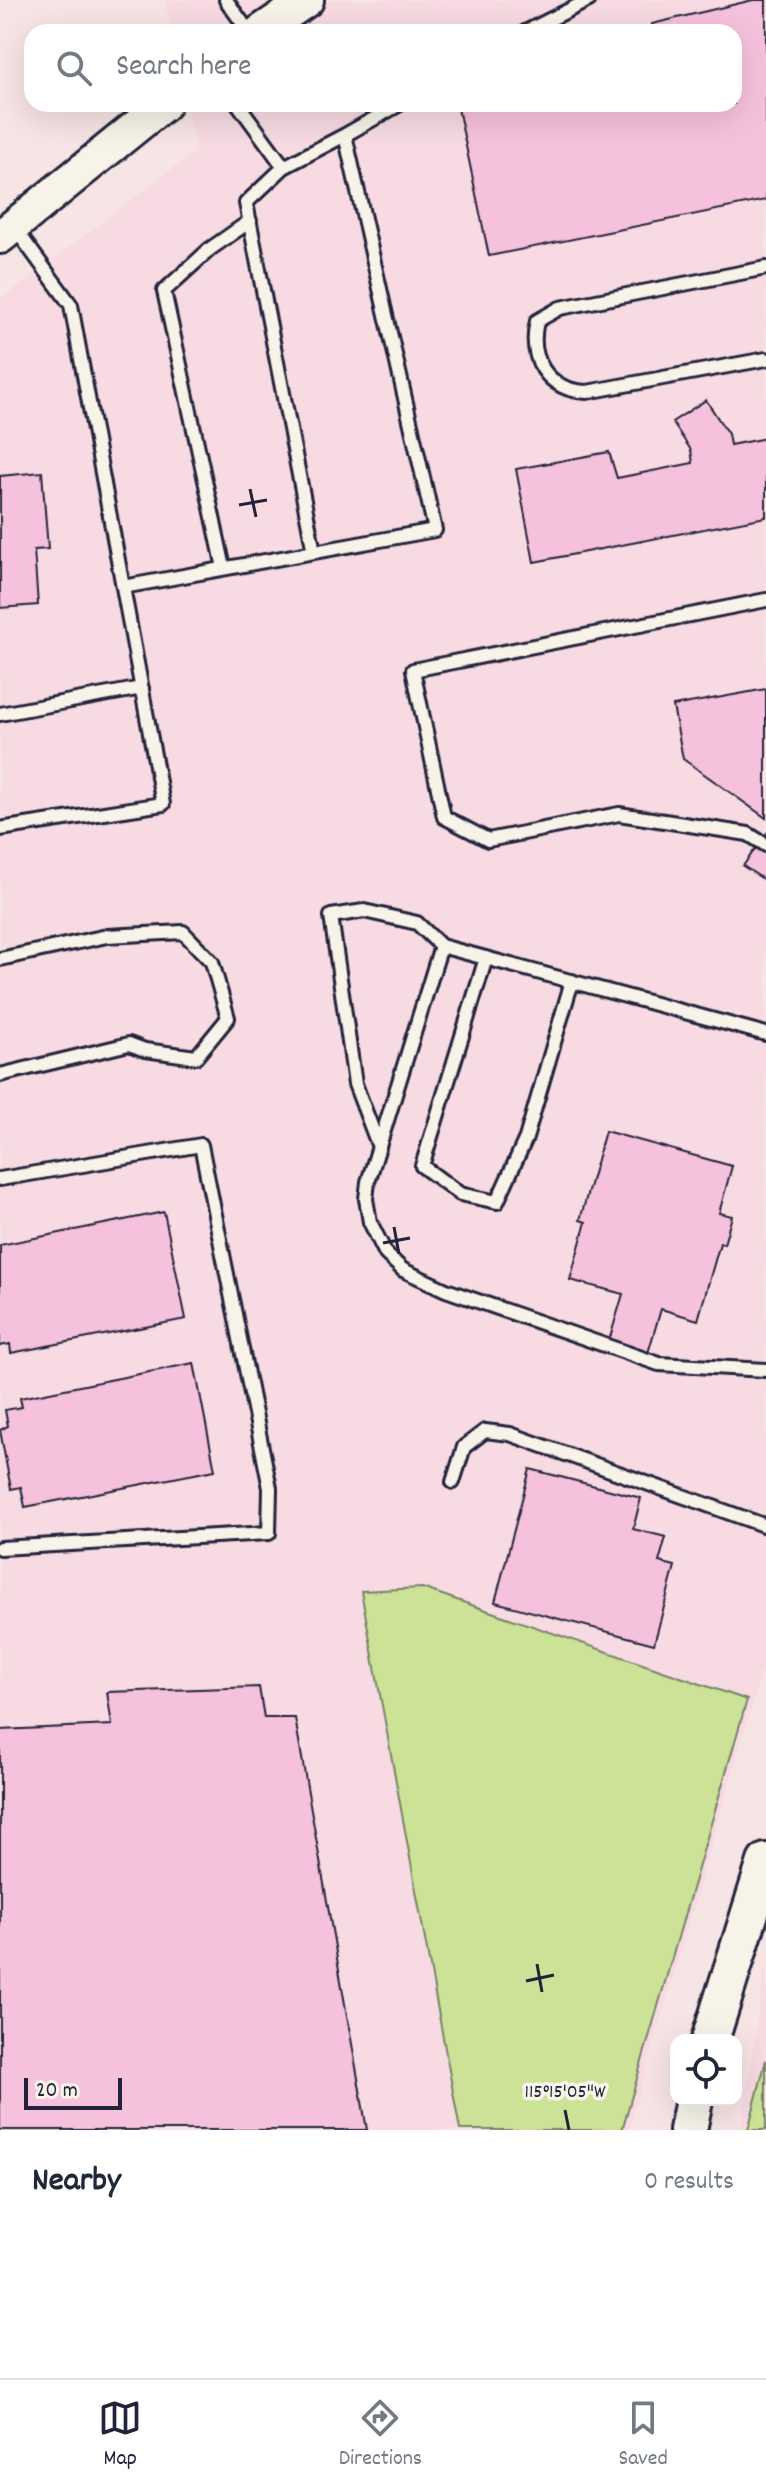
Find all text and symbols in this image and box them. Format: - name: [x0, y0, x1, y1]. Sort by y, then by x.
- search box: [24, 24, 742, 112]
- icon: search: [52, 46, 96, 90]
- text: Search here: [116, 47, 252, 90]
- map controls: [670, 2034, 742, 2106]
- button: locate: [670, 2034, 742, 2106]
- scale bar: [24, 2074, 122, 2110]
- text: 20 m: [36, 2076, 78, 2107]
- text: 115°15'05"W: [525, 2079, 606, 2107]
- text: Nearby: [32, 2158, 121, 2207]
- text: 0 results: [644, 2164, 734, 2201]
- tab: Map: [98, 2396, 142, 2475]
- tab: Directions: [339, 2396, 422, 2475]
- tab: Saved: [619, 2396, 668, 2475]

